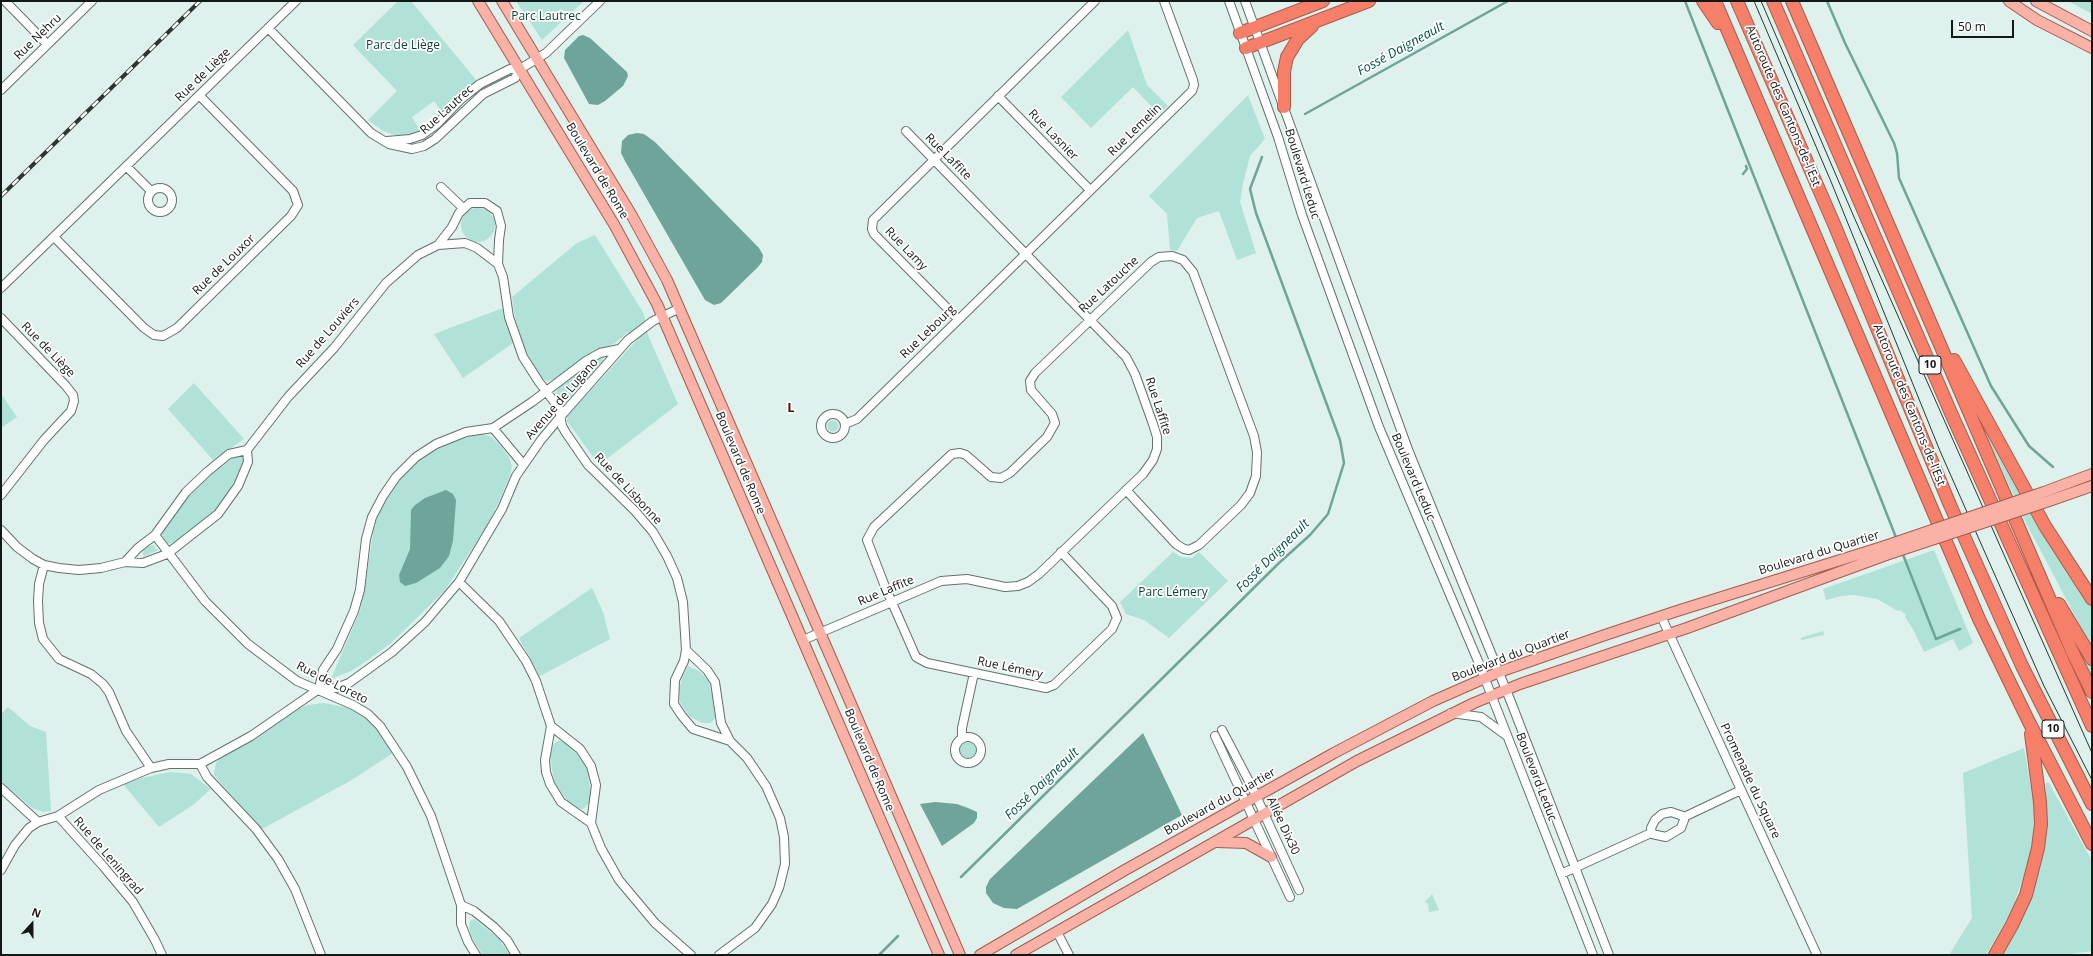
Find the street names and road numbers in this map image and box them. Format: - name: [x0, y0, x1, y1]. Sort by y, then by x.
- street label: Rue Nehru: [11, 11, 65, 63]
- street label: Autoroute des Cantons-de-l'Est: [1743, 23, 1823, 189]
- street label: Rue de Liège: [172, 45, 234, 105]
- street label: Rue Lautrec: [417, 82, 477, 138]
- street label: Rue Lemelin: [1105, 101, 1165, 159]
- street label: Rue Lasnier: [1025, 107, 1081, 163]
- street label: Boulevard de Rome: [563, 120, 631, 222]
- street label: Boulevard Leduc: [1281, 127, 1323, 221]
- street label: Rue Laffite: [922, 131, 974, 183]
- street label: Rue Lamy: [882, 224, 930, 274]
- street label: Rue de Louxor: [190, 232, 258, 298]
- street label: Rue Latouche: [1076, 254, 1142, 316]
- street label: Rue de Louviers: [293, 295, 363, 371]
- street label: Rue Lebourg: [897, 302, 959, 362]
- street label: Rue de Liège: [18, 319, 78, 381]
- street label: Autoroute des Cantons-de-l'Est: [1870, 322, 1948, 488]
- street label: Avenue de Lugano: [523, 355, 601, 443]
- road number: 10: [1919, 356, 1941, 374]
- street label: Rue Laffite: [1142, 375, 1174, 437]
- street label: Boulevard de Rome: [712, 410, 768, 516]
- street label: Boulevard Leduc: [1388, 431, 1438, 523]
- street label: Rue de Lisbonne: [591, 450, 665, 528]
- street label: Boulevard du Quartier: [1757, 528, 1881, 578]
- street label: Rue Laffite: [856, 573, 916, 609]
- street label: Boulevard du Quartier: [1450, 627, 1572, 685]
- street label: Rue Lémery: [976, 654, 1044, 682]
- street label: Rue de Loreto: [294, 659, 370, 707]
- street label: Boulevard de Rome: [841, 707, 897, 813]
- road number: 10: [2042, 720, 2064, 738]
- street label: Promenade du Square: [1717, 721, 1783, 841]
- street label: Boulevard Leduc: [1513, 731, 1559, 823]
- street label: Boulevard du Quartier: [1162, 765, 1278, 839]
- street label: Allée Dix30: [1263, 795, 1303, 857]
- street label: Rue de Leningrad: [70, 814, 146, 898]

